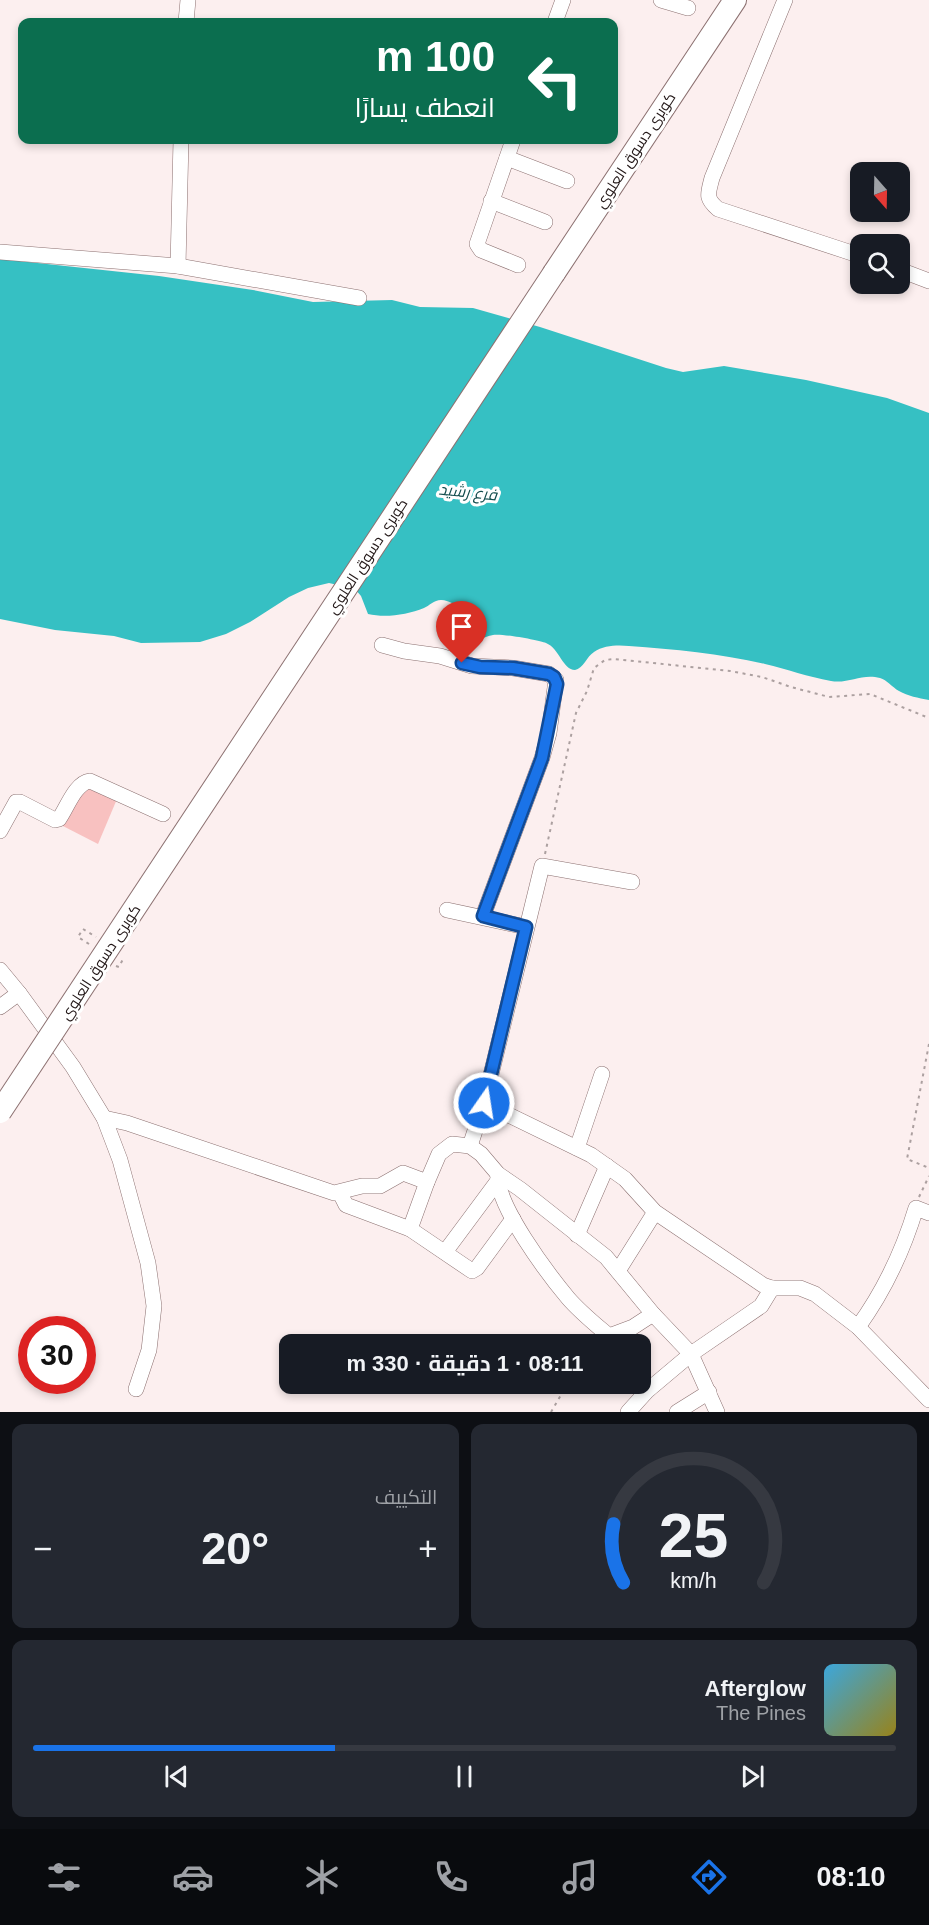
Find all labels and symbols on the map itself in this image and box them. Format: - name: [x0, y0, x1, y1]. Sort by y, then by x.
- street label: كوبرى دسوق العلوي: [591, 89, 682, 213]
- north arrow: [850, 162, 910, 222]
- water label: فرع رشيد: [438, 480, 499, 507]
- street label: كوبرى دسوق العلوي: [323, 495, 414, 619]
- pin: [436, 601, 487, 663]
- street label: كوبرى دسوق العلوي: [56, 901, 147, 1025]
- position arrow: [452, 1071, 516, 1135]
- speed limit sign: 30: [18, 1316, 96, 1394]

